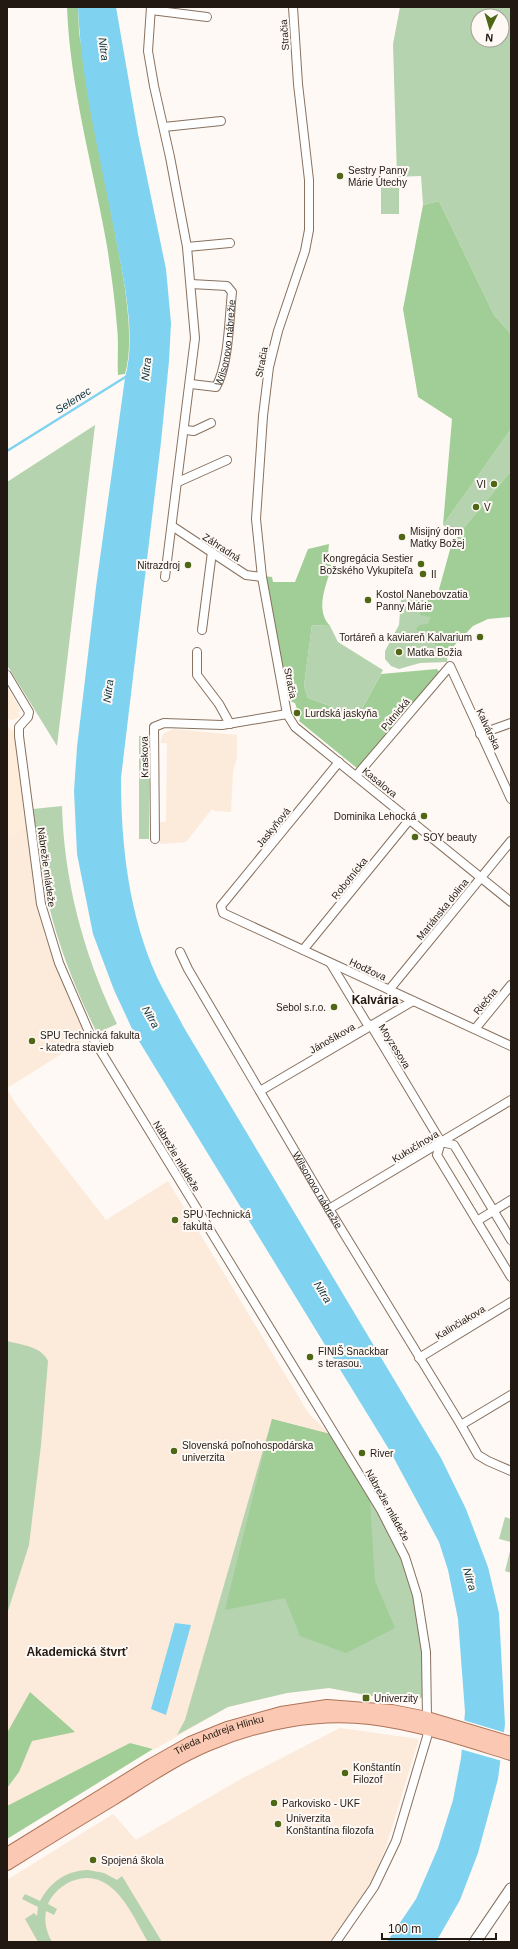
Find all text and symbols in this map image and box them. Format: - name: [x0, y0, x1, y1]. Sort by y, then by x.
- north arrow: [470, 8, 510, 48]
- street label: Stračia: [278, 19, 291, 51]
- text: N: [485, 32, 494, 44]
- water label: Nitra: [97, 37, 111, 61]
- place label: Sestry Panny Márie Útechy: [348, 165, 407, 188]
- marker: Sestry Panny Márie Útechy: [335, 171, 345, 181]
- street label: Wilsonovo nábrežie: [213, 299, 237, 388]
- street label: Stračia: [253, 345, 270, 378]
- water label: Nitra: [139, 357, 153, 381]
- water label: Selenec: [53, 384, 93, 416]
- place label: VI: [477, 479, 486, 490]
- marker: VI: [489, 479, 499, 489]
- marker: V: [471, 502, 481, 512]
- place label: V: [484, 502, 491, 513]
- place label: Misijný dom Matky Božej: [410, 526, 464, 549]
- street label: Záhradná: [201, 531, 243, 564]
- marker: Misijný dom Matky Božej: [397, 532, 407, 542]
- place label: Kongregácia Sestier Božského Vykupiteľa: [320, 553, 414, 576]
- marker: Kongregácia Sestier Božského Vykupiteľa: [416, 559, 426, 569]
- place label: Nitrazdroj: [137, 560, 180, 571]
- marker: Nitrazdroj: [183, 560, 193, 570]
- marker: II: [418, 569, 428, 579]
- place label: II: [431, 569, 437, 580]
- place label: Kostol Nanebovzatia Panny Márie: [376, 589, 468, 612]
- marker: Kostol Nanebovzatia Panny Márie: [363, 595, 373, 605]
- place label: Tortáreň a kaviareň Kalvarium: [339, 632, 472, 643]
- marker: Tortáreň a kaviareň Kalvarium: [475, 632, 485, 642]
- marker: Matka Božia: [394, 647, 404, 657]
- place label: Matka Božia: [407, 647, 462, 658]
- street label: Stračia: [282, 667, 299, 700]
- water label: Nitra: [101, 679, 115, 703]
- street label: Pútnická: [379, 696, 412, 733]
- street label: Kalvárska: [474, 707, 503, 752]
- marker: Lurdská jaskyňa: [292, 708, 302, 718]
- place label: Lurdská jaskyňa: [305, 708, 378, 719]
- street label: Kraskova: [139, 736, 150, 778]
- street label: Kasalova: [360, 765, 399, 800]
- street label: Jaskyňová: [254, 805, 293, 849]
- place label: Dominika Lehocká: [334, 811, 416, 822]
- marker: Dominika Lehocká: [419, 811, 429, 821]
- street label: Nábrežie mládeže: [35, 826, 58, 908]
- marker: SOY beauty: [410, 832, 420, 842]
- place label: SOY beauty: [423, 832, 477, 843]
- street label: Robotnícka: [329, 855, 370, 901]
- street label: Mariánska dolina: [414, 876, 471, 942]
- street label: Hodžova: [348, 956, 388, 983]
- street label: Riečna: [471, 985, 500, 1017]
- district label: Kalvária: [352, 993, 399, 1007]
- place label: Sebol s.r.o.: [276, 1002, 326, 1013]
- marker: Sebol s.r.o.: [329, 1002, 339, 1012]
- water label: Nitra: [140, 1004, 162, 1030]
- street label: Jánošíkova: [308, 1021, 357, 1056]
- street label: Moyzesova: [377, 1022, 413, 1071]
- place label: SPU Technická fakulta - katedra stavieb: [40, 1030, 140, 1053]
- marker: SPU Technická fakulta - katedra stavieb: [27, 1036, 37, 1046]
- street label: Nábrežie mládeže: [151, 1119, 202, 1194]
- street label: Kukučínova: [390, 1128, 441, 1165]
- street label: Wilsonovo nábrežie: [290, 1150, 345, 1231]
- place label: SPU Technická fakulta: [183, 1209, 251, 1232]
- marker: SPU Technická fakulta: [170, 1215, 180, 1225]
- water label: Nitra: [312, 1279, 334, 1305]
- street label: Kalinčiakova: [433, 1303, 488, 1342]
- place label: FINIŠ Snackbar s terasou.: [318, 1345, 389, 1369]
- marker: FINIŠ Snackbar s terasou.: [305, 1352, 315, 1362]
- place label: Slovenská poľnohospodárska univerzita: [182, 1440, 314, 1463]
- marker: Slovenská poľnohospodárska univerzita: [169, 1446, 179, 1456]
- marker: River: [357, 1448, 367, 1458]
- place label: River: [370, 1448, 394, 1459]
- street label: Nábrežie mládeže: [363, 1467, 412, 1544]
- water label: Nitra: [461, 1566, 479, 1592]
- district label: Akademická štvrť: [26, 1645, 128, 1659]
- marker: Univerzity: [361, 1693, 371, 1703]
- place label: Univerzity: [374, 1693, 418, 1704]
- street label: Trieda Andreja Hlinku: [172, 1713, 265, 1757]
- place label: Konštantín Filozof: [353, 1762, 401, 1785]
- marker: Konštantín Filozof: [340, 1768, 350, 1778]
- marker: Parkovisko - UKF: [269, 1798, 279, 1808]
- place label: Parkovisko - UKF: [282, 1798, 360, 1809]
- place label: Univerzita Konštantína filozofa: [286, 1813, 374, 1836]
- marker: Univerzita Konštantína filozofa: [273, 1819, 283, 1829]
- marker: Spojená škola: [88, 1855, 98, 1865]
- place label: Spojená škola: [101, 1855, 164, 1866]
- scale bar: [382, 1915, 496, 1941]
- text: 100 m: [388, 1922, 421, 1936]

